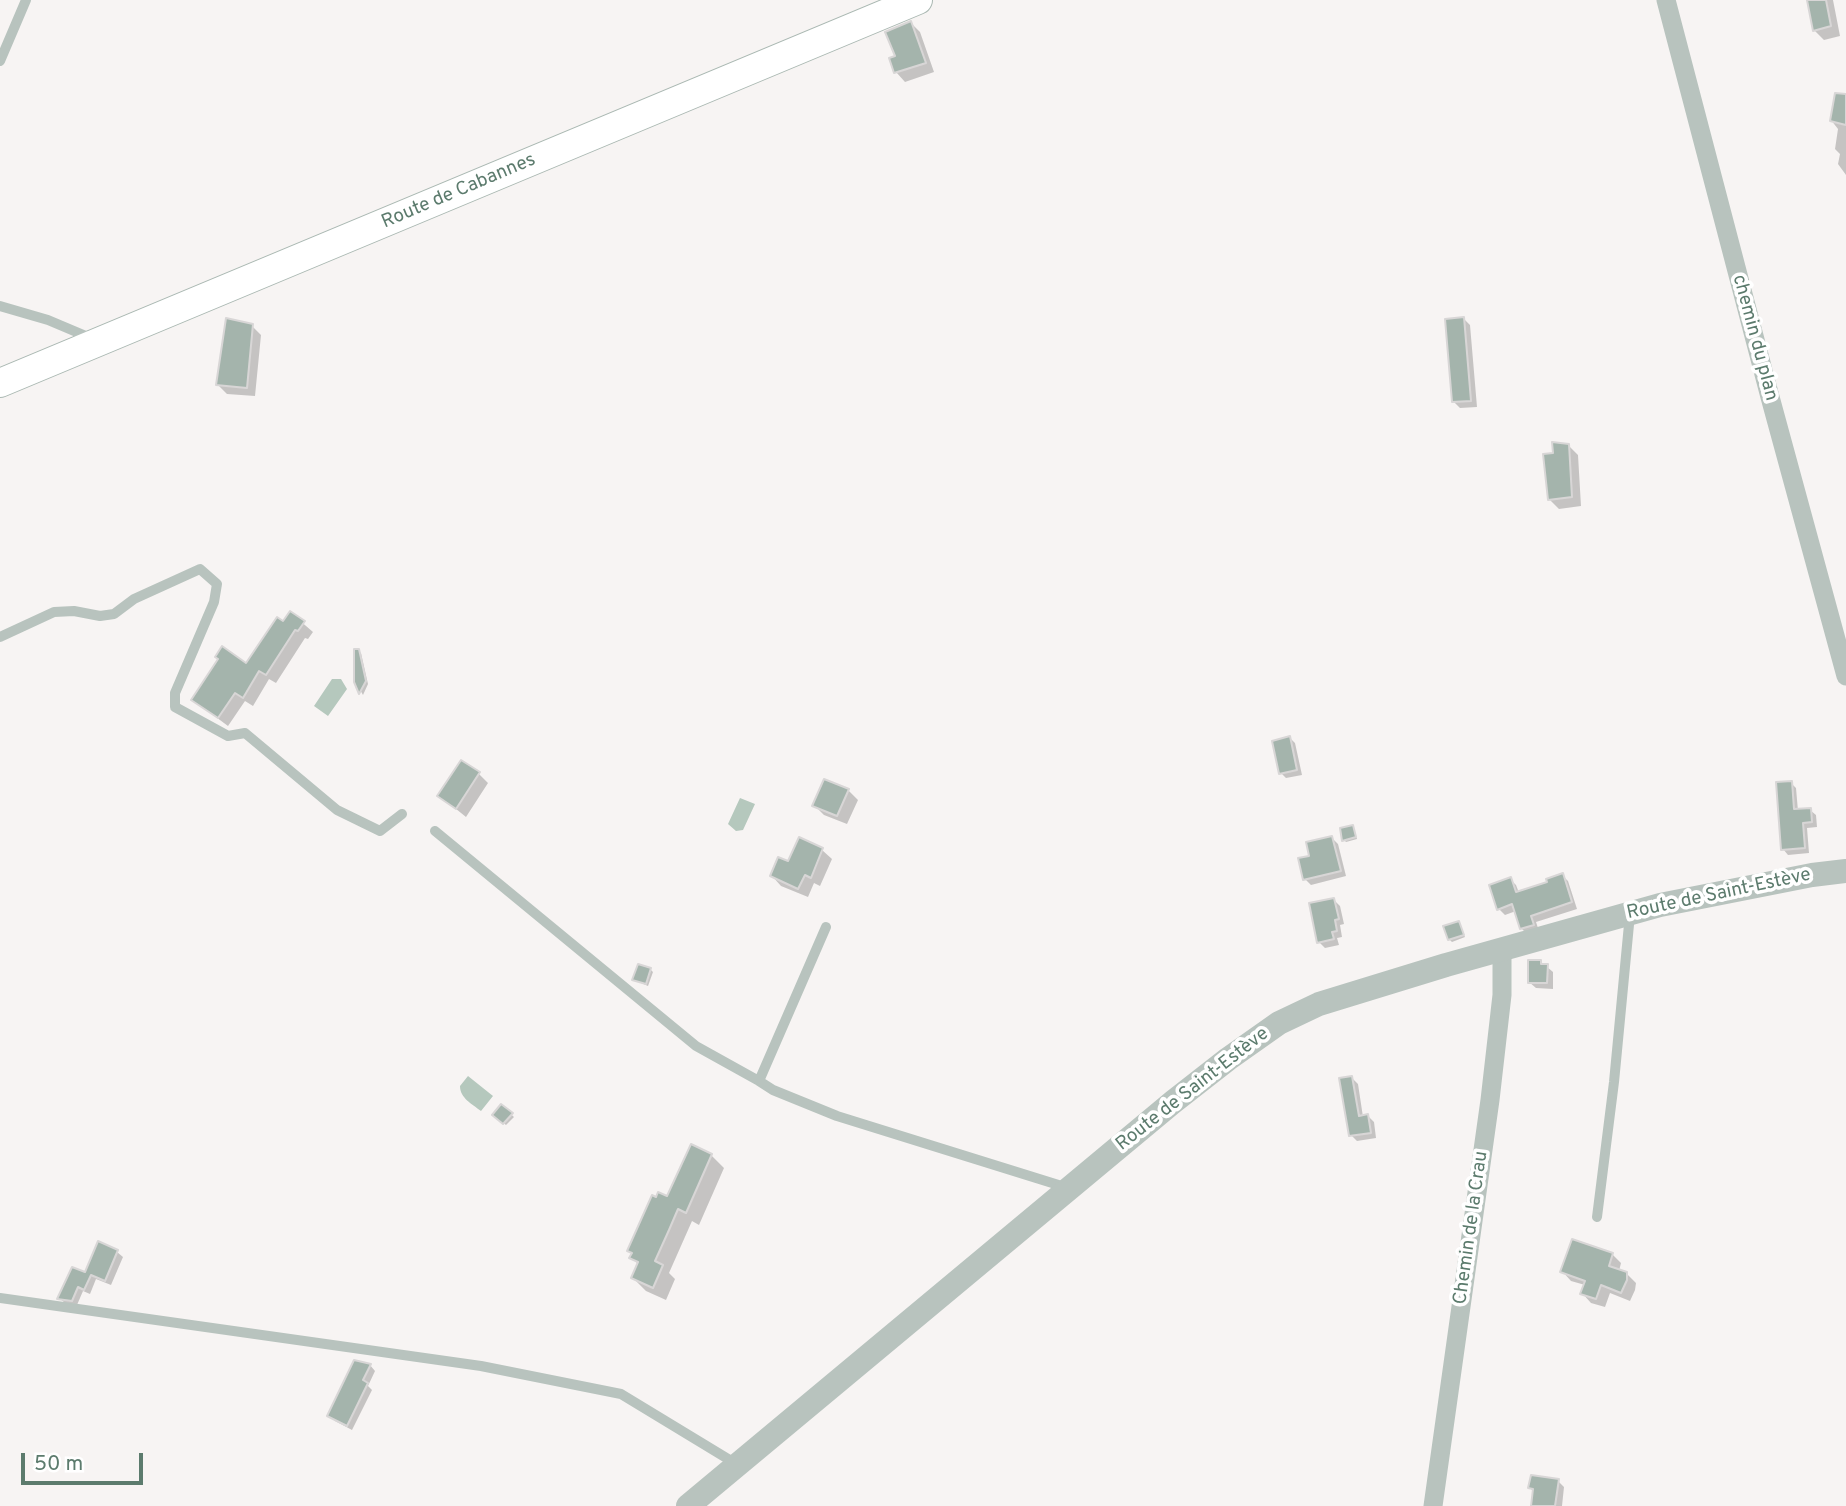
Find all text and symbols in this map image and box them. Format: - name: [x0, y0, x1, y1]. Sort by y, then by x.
- street label: Route de Cabannes: [379, 149, 539, 235]
- street label: chemin du plan: [1726, 273, 1782, 403]
- street label: Route de Saint-Estève: [1625, 864, 1813, 926]
- street label: Route de Saint-Estève: [1112, 1023, 1274, 1157]
- street label: Chemin de la Crau: [1450, 1150, 1494, 1306]
- scale bar: [24, 1440, 147, 1484]
- text: 50 m: [34, 1451, 83, 1478]

